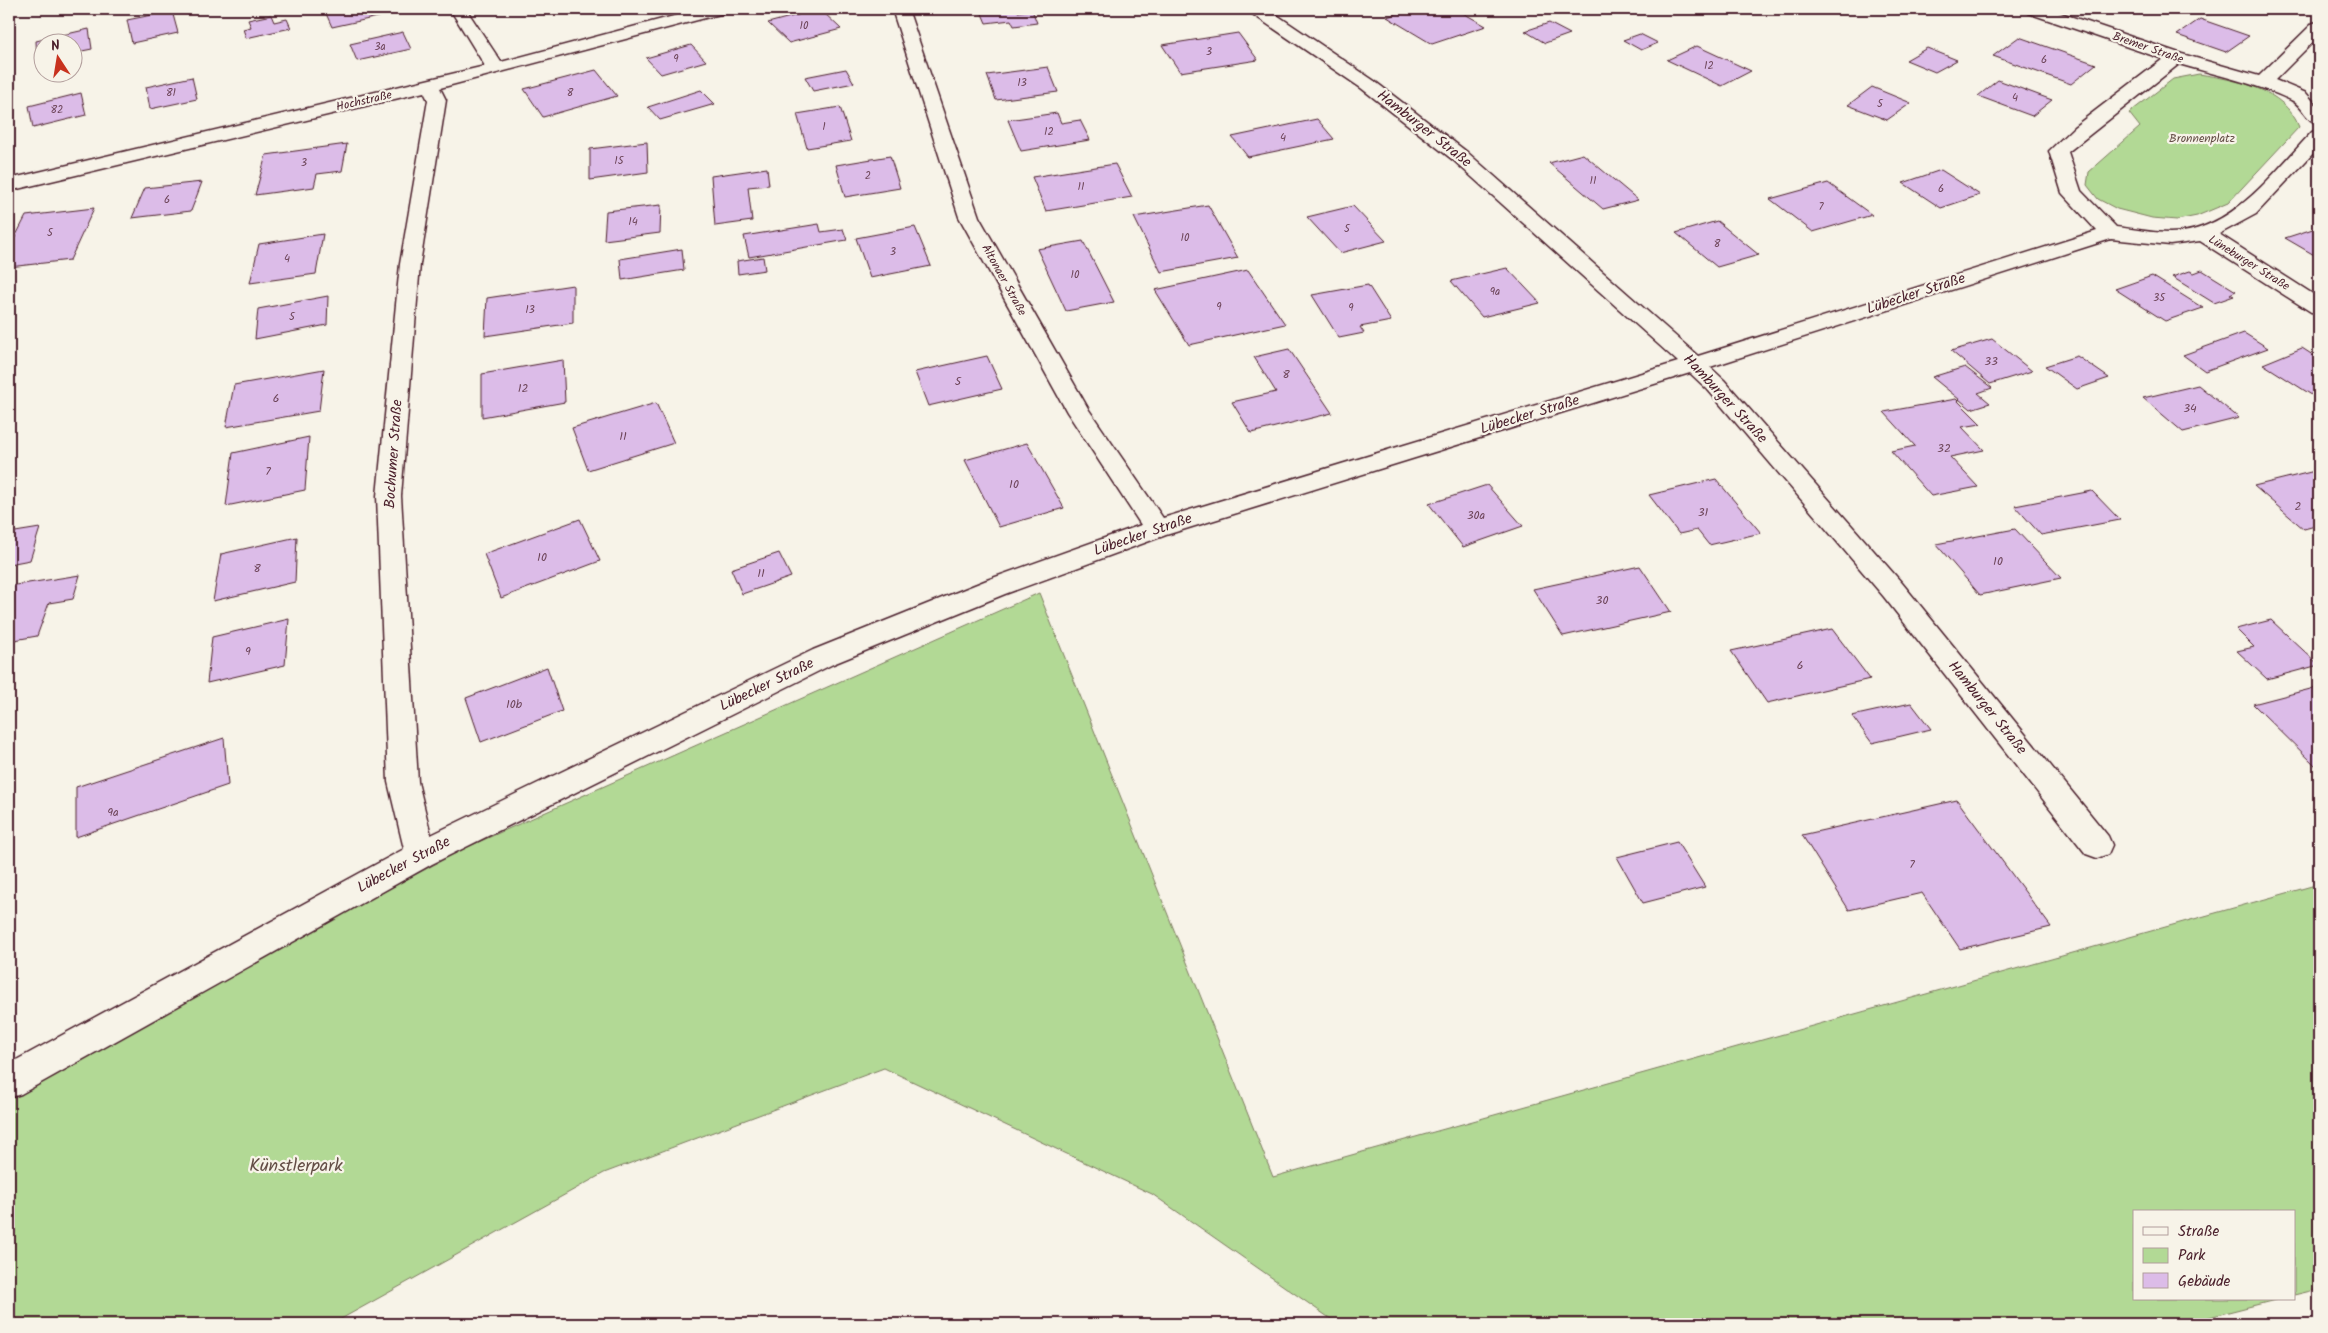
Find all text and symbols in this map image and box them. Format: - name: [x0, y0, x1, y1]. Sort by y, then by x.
- house number: 10: [800, 17, 809, 35]
- street label: Bremer Straße: [2110, 27, 2187, 69]
- north arrow: [32, 32, 82, 82]
- text: N: [49, 35, 62, 58]
- house number: 3a: [374, 38, 386, 56]
- house number: 3: [1206, 43, 1212, 61]
- house number: 9: [673, 50, 679, 68]
- house number: 6: [2041, 51, 2047, 69]
- house number: 12: [1704, 57, 1714, 75]
- house number: 13: [1017, 74, 1027, 92]
- house number: 81: [166, 84, 176, 102]
- house number: 8: [567, 84, 574, 102]
- street label: Hamburger Straße: [1371, 84, 1477, 174]
- street label: Hochstraße: [334, 85, 394, 117]
- house number: 4: [2012, 89, 2018, 107]
- house number: 5: [1877, 95, 1884, 113]
- house number: 82: [50, 101, 64, 119]
- house number: 1: [822, 118, 826, 136]
- house number: 12: [1044, 123, 1054, 141]
- house number: 4: [1280, 129, 1286, 147]
- park label: Bronnenplatz: [2169, 129, 2235, 148]
- house number: 15: [614, 152, 625, 170]
- house number: 3: [301, 154, 307, 172]
- house number: 2: [865, 167, 871, 185]
- house number: 11: [1590, 172, 1596, 190]
- house number: 11: [1078, 178, 1084, 196]
- house number: 6: [1938, 180, 1944, 198]
- house number: 6: [164, 191, 170, 209]
- house number: 7: [1818, 198, 1824, 216]
- house number: 14: [628, 213, 638, 231]
- house number: 5: [1344, 220, 1351, 238]
- house number: 5: [47, 224, 54, 242]
- house number: 10: [1181, 229, 1190, 247]
- street label: Lüneburger Straße: [2205, 230, 2294, 296]
- house number: 8: [1714, 235, 1721, 253]
- street label: Altonaer Straße: [976, 241, 1032, 320]
- house number: 3: [890, 243, 896, 261]
- house number: 4: [284, 250, 290, 268]
- house number: 10: [1071, 266, 1080, 284]
- street label: Lübecker Straße: [1863, 267, 1969, 321]
- house number: 9a: [1490, 283, 1500, 301]
- house number: 35: [2153, 289, 2166, 307]
- house number: 9: [1216, 298, 1222, 316]
- house number: 9: [1348, 299, 1354, 317]
- house number: 13: [525, 301, 535, 319]
- house number: 5: [289, 308, 296, 326]
- street label: Hamburger Straße: [1677, 349, 1773, 450]
- house number: 33: [1984, 352, 1998, 371]
- house number: 8: [1282, 365, 1290, 384]
- house number: 5: [955, 372, 963, 391]
- house number: 12: [518, 379, 528, 398]
- street label: Lübecker Straße: [1477, 388, 1583, 441]
- house number: 6: [273, 389, 279, 408]
- street label: Bochumer Straße: [378, 398, 410, 509]
- house number: 34: [2183, 399, 2197, 418]
- house number: 11: [619, 427, 627, 446]
- house number: 32: [1937, 439, 1951, 458]
- house number: 7: [265, 462, 271, 481]
- house number: 10: [1009, 475, 1019, 494]
- house number: 2: [2295, 497, 2302, 516]
- house number: 31: [1698, 503, 1709, 522]
- house number: 30a: [1467, 506, 1486, 525]
- street label: Lübecker Straße: [1091, 507, 1196, 563]
- house number: 10: [537, 548, 547, 567]
- house number: 10: [1993, 552, 2003, 571]
- house number: 8: [253, 559, 261, 578]
- house number: 11: [757, 564, 765, 583]
- house number: 30: [1596, 591, 1608, 610]
- house number: 9: [245, 642, 251, 661]
- street label: Lübecker Straße: [716, 652, 819, 718]
- house number: 6: [1797, 656, 1803, 675]
- street label: Hamburger Straße: [1941, 656, 2033, 761]
- house number: 10b: [506, 695, 523, 714]
- house number: 9a: [107, 803, 119, 822]
- street label: Lübecker Straße: [353, 830, 455, 900]
- house number: 7: [1909, 855, 1915, 874]
- park label: Künstlerpark: [249, 1152, 343, 1181]
- legend: [2133, 1210, 2296, 1300]
- text: Straße: [2178, 1220, 2220, 1244]
- text: Park: [2178, 1244, 2206, 1268]
- text: Gebäude: [2178, 1270, 2231, 1294]

